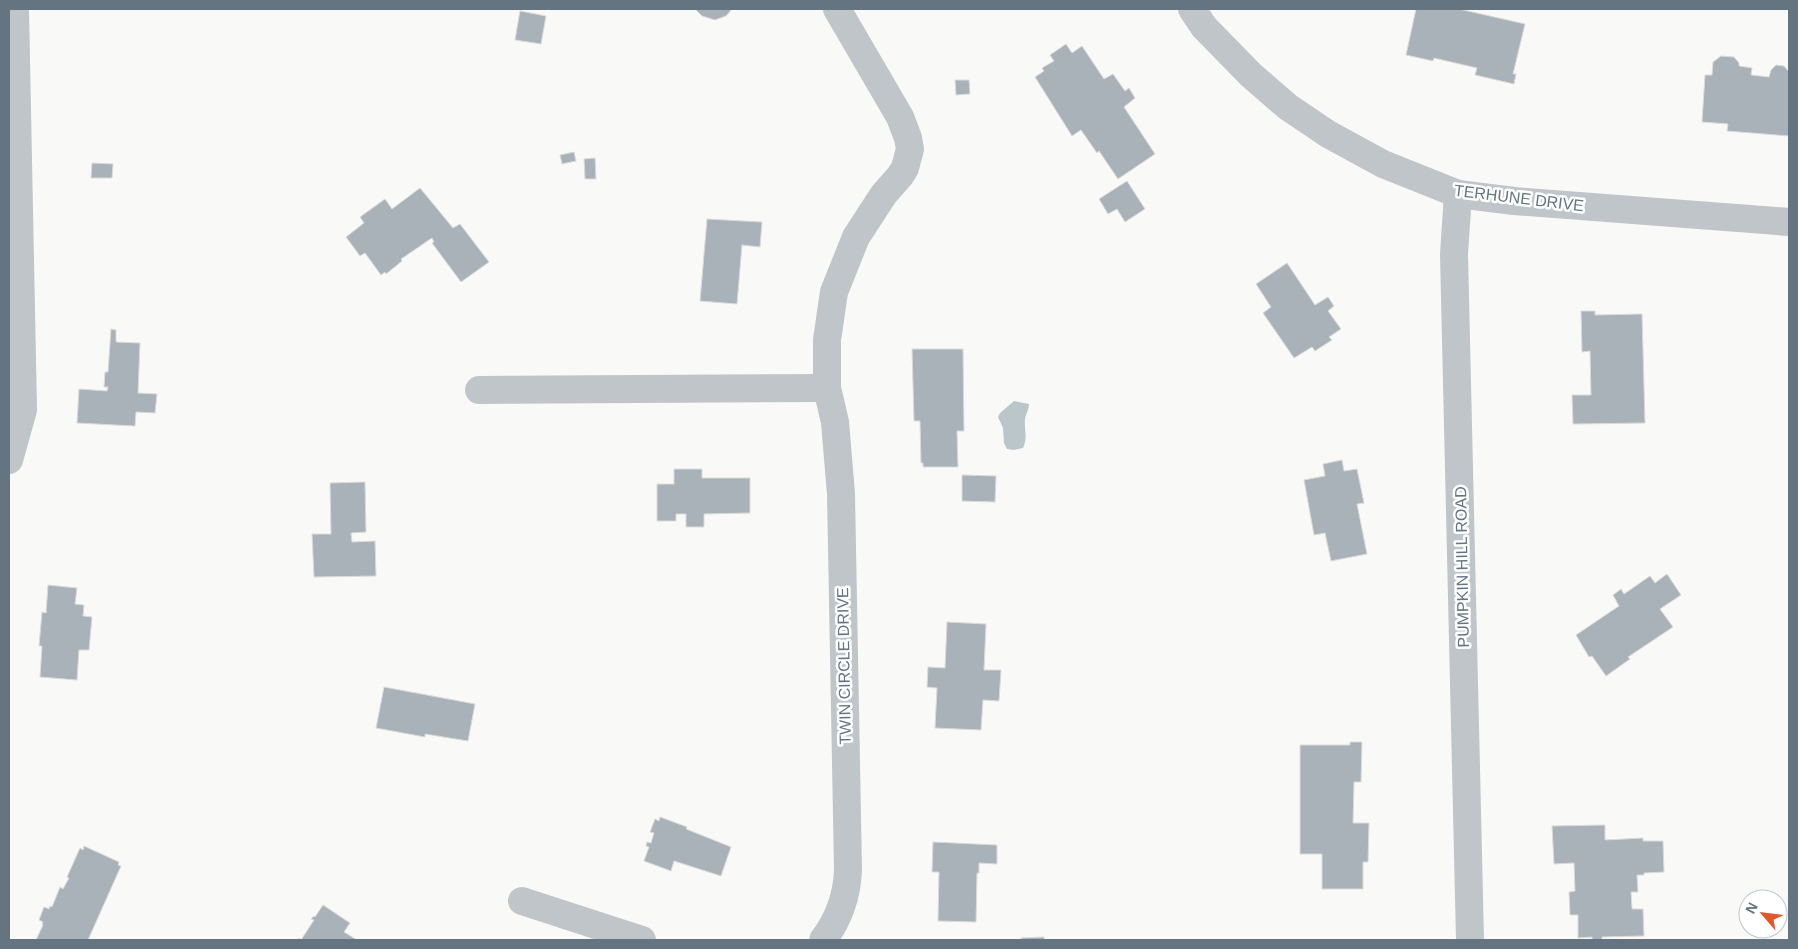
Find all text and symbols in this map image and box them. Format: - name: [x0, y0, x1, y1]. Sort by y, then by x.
- street label: TERHUNE DRIVE: [1453, 182, 1585, 214]
- street label: PUMPKIN HILL ROAD: [1452, 486, 1472, 648]
- street label: TWIN CIRCLE DRIVE: [834, 587, 854, 745]
- north arrow: [1738, 889, 1788, 939]
- text: N: [1742, 900, 1761, 916]

